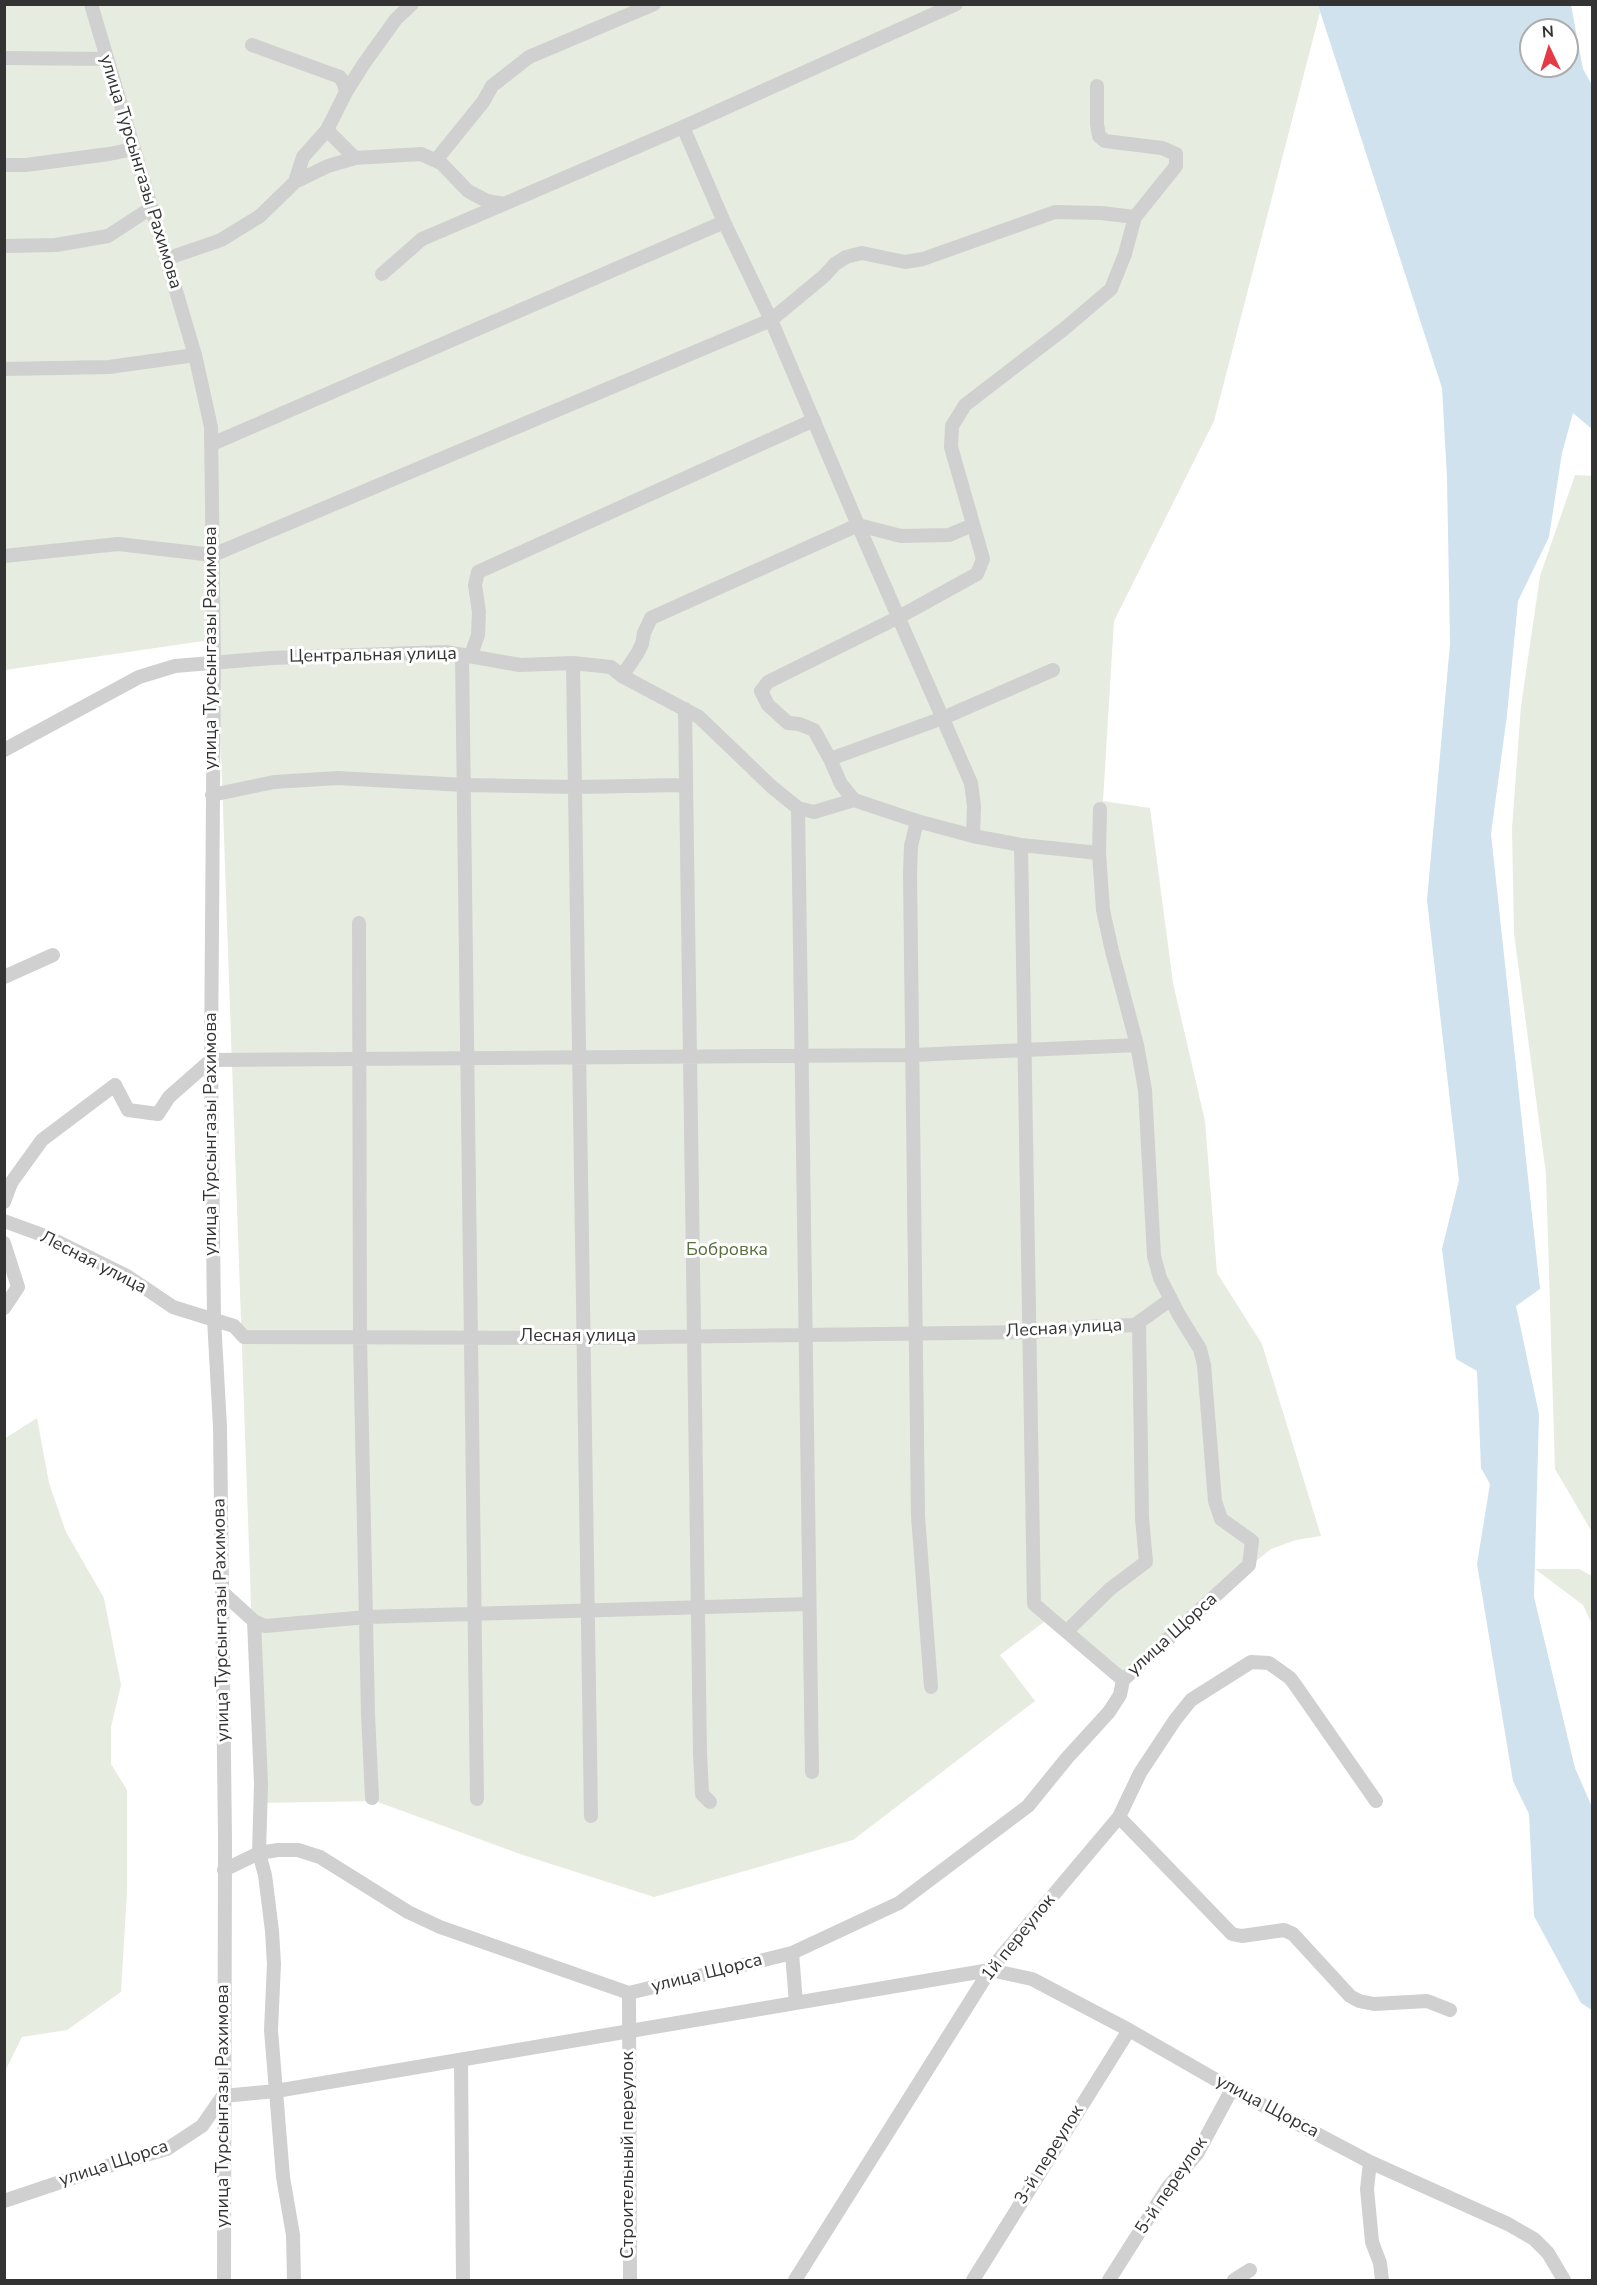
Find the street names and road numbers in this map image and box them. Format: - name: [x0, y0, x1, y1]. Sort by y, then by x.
- street label: улица Турсынгазы Рахимова: [94, 52, 186, 292]
- street label: улица Турсынгазы Рахимова: [201, 526, 223, 770]
- street label: Центральная улица: [289, 644, 457, 668]
- street label: улица Турсынгазы Рахимова: [201, 1012, 223, 1256]
- street label: Лесная улица: [36, 1227, 150, 1299]
- street label: Лесная улица: [1005, 1315, 1123, 1343]
- street label: Лесная улица: [520, 1326, 636, 1348]
- street label: улица Турсынгазы Рахимова: [209, 1498, 235, 1742]
- street label: улица Щорса: [1124, 1589, 1222, 1681]
- street label: 1й переулок: [977, 1890, 1061, 1986]
- street label: улица Щорса: [649, 1950, 765, 1998]
- street label: улица Турсынгазы Рахимова: [213, 1984, 235, 2228]
- street label: Строительный переулок: [618, 2051, 640, 2259]
- street label: улица Щорса: [1212, 2071, 1322, 2143]
- street label: 3-й переулок: [1011, 2101, 1089, 2209]
- street label: 5-й переулок: [1131, 2133, 1213, 2239]
- street label: улица Щорса: [57, 2136, 171, 2192]

